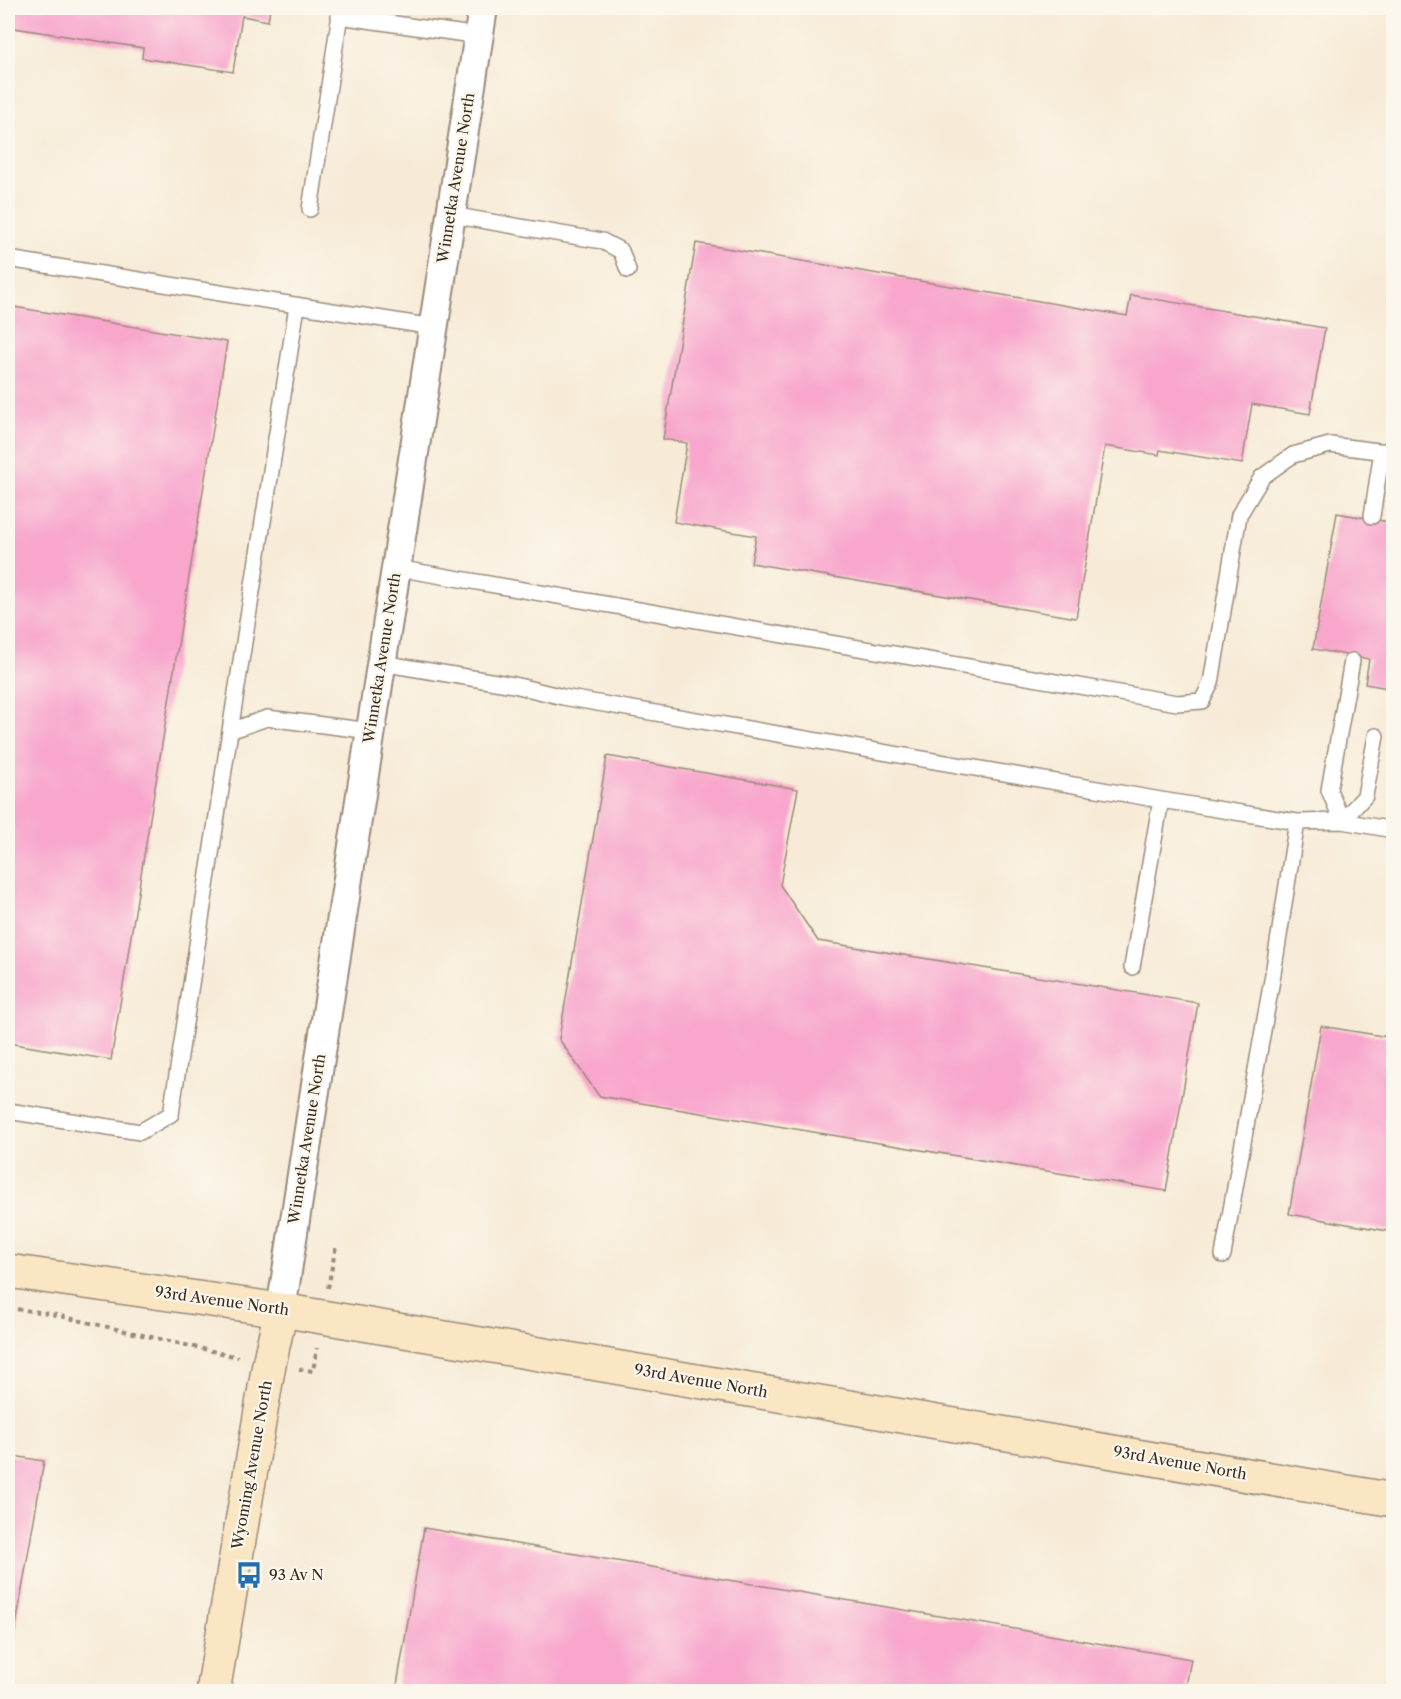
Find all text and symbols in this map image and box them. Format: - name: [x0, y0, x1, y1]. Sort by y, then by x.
- street label: Winnetka Avenue North: [432, 91, 478, 266]
- street label: Winnetka Avenue North: [358, 571, 404, 746]
- street label: Winnetka Avenue North: [283, 1052, 329, 1227]
- street label: 93rd Avenue North: [154, 1282, 291, 1319]
- street label: 93rd Avenue North: [633, 1359, 770, 1402]
- street label: Wyoming Avenue North: [227, 1378, 276, 1552]
- street label: 93rd Avenue North: [1112, 1441, 1249, 1484]
- bus stop icon: 93 Av N: [234, 1560, 264, 1590]
- place label: 93 Av N: [269, 1565, 324, 1584]

